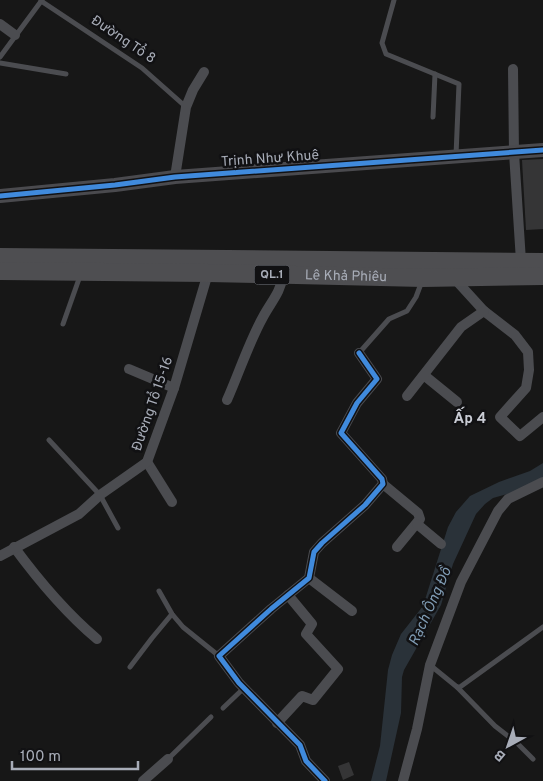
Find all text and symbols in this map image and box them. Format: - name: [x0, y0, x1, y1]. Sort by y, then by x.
- street label: Đường Tổ 8: [87, 11, 159, 68]
- street label: Trịnh Như Khuê: [220, 147, 320, 171]
- road number: QL.1: [254, 266, 290, 284]
- street label: Lê Khả Phiêu: [305, 267, 387, 286]
- street label: Đường Tổ 15-16: [128, 354, 177, 453]
- district label: Ấp 4: [454, 406, 486, 429]
- water label: Rạch Ông Đồ: [403, 562, 458, 649]
- north arrow: [483, 721, 533, 771]
- scale bar: [12, 738, 139, 770]
- text: B: [491, 745, 510, 764]
- text: 100 m: [20, 748, 61, 767]

